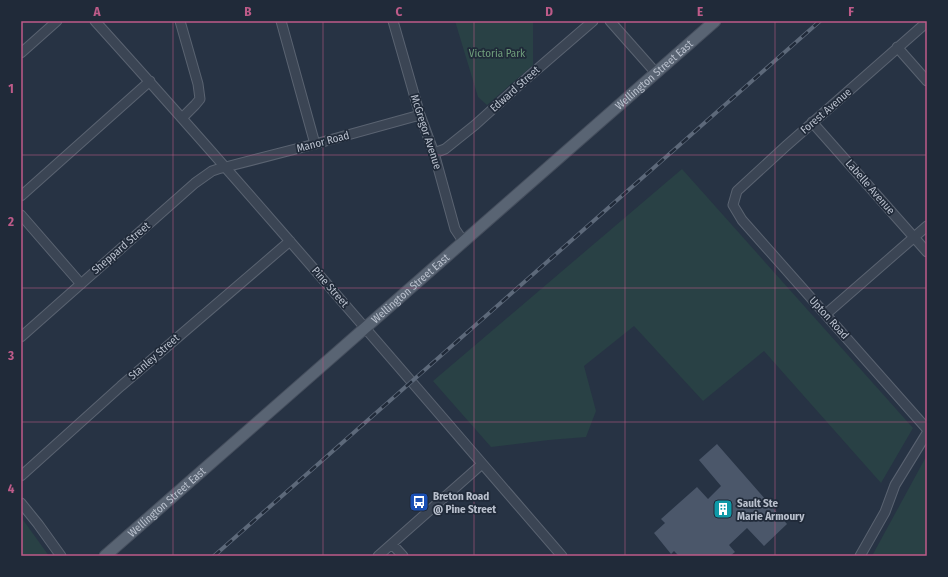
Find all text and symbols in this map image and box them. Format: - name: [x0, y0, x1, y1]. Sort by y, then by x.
- text: A: [92, 4, 101, 19]
- text: B: [244, 4, 252, 19]
- text: C: [396, 4, 403, 19]
- text: D: [545, 4, 553, 19]
- text: E: [697, 4, 703, 19]
- text: F: [848, 4, 854, 19]
- street label: Wellington Street East: [612, 37, 696, 112]
- park label: Victoria Park: [469, 47, 526, 60]
- street label: Edward Street: [487, 63, 543, 115]
- text: 1: [8, 81, 14, 96]
- street label: Forest Avenue: [798, 85, 854, 137]
- street label: McGregor Avenue: [408, 93, 444, 171]
- street label: Manor Road: [295, 129, 351, 155]
- street label: Labelle Avenue: [843, 157, 897, 217]
- text: 2: [7, 214, 14, 229]
- street label: Sheppard Street: [89, 219, 153, 277]
- street label: Wellington Street East: [369, 250, 452, 326]
- street label: Pine Street: [309, 264, 351, 310]
- street label: Upton Road: [807, 294, 851, 342]
- street label: Stanley Street: [126, 331, 182, 383]
- text: 3: [7, 348, 14, 363]
- street label: Wellington Street East: [125, 464, 209, 540]
- text: 4: [8, 481, 15, 496]
- place label: Breton Road @ Pine Street: [433, 490, 496, 516]
- bus stop icon: Breton Road @ Pine Street: [408, 491, 430, 513]
- place label: Sault Ste Marie Armoury: [737, 497, 805, 523]
- building icon: Sault Ste Marie Armoury: [712, 498, 734, 520]

